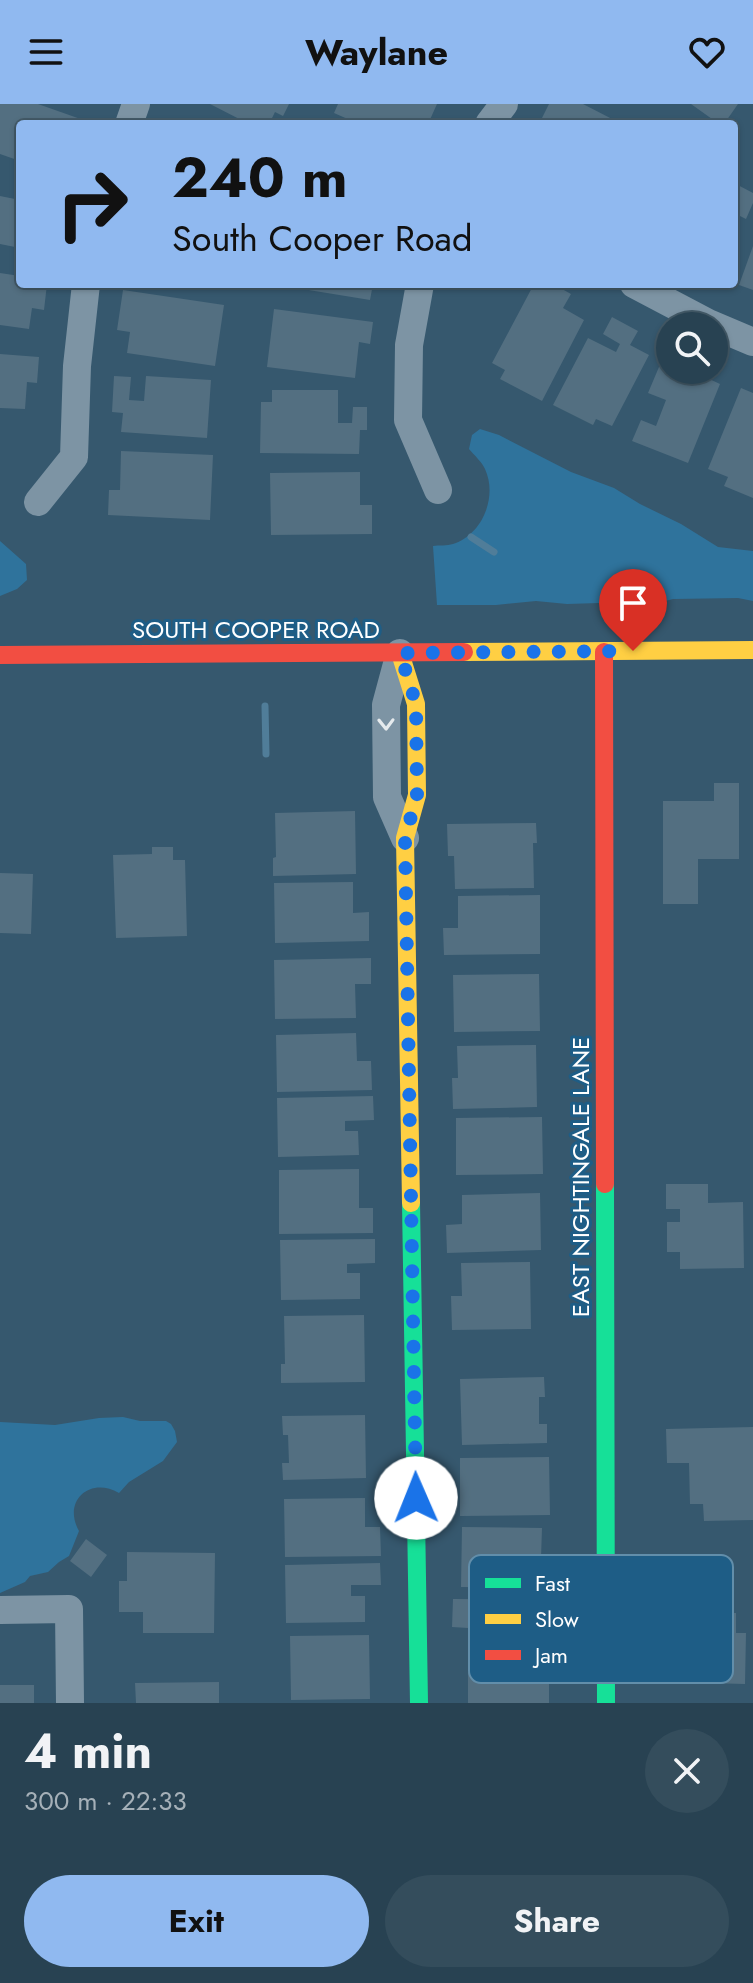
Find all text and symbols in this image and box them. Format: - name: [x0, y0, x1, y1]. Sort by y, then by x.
- text: Waylane: [305, 26, 448, 78]
- icon: menu: [24, 30, 68, 74]
- icon: heart: [685, 30, 729, 74]
- text: 240 m: [172, 137, 348, 218]
- icon: right: [40, 152, 144, 256]
- text: South Cooper Road: [172, 212, 472, 264]
- map controls: [656, 312, 728, 384]
- button: search: [656, 312, 728, 384]
- pin: [599, 569, 667, 651]
- icon: arrive: [611, 581, 655, 625]
- street label: SOUTH COOPER ROAD: [132, 612, 380, 647]
- one-way arrow: [377, 718, 395, 731]
- street label: EAST NIGHTINGALE LANE: [563, 1037, 598, 1317]
- position arrow: [374, 1456, 458, 1540]
- legend: [469, 1555, 733, 1683]
- text: Fast: [535, 1567, 571, 1599]
- text: Slow: [535, 1603, 579, 1635]
- text: Jam: [532, 1639, 568, 1671]
- text: 4 min: [24, 1717, 152, 1786]
- button: close: [645, 1729, 729, 1813]
- text: 300 m · 22:33: [24, 1782, 187, 1820]
- button: Exit: [24, 1875, 369, 1967]
- button: Share: [385, 1875, 729, 1967]

